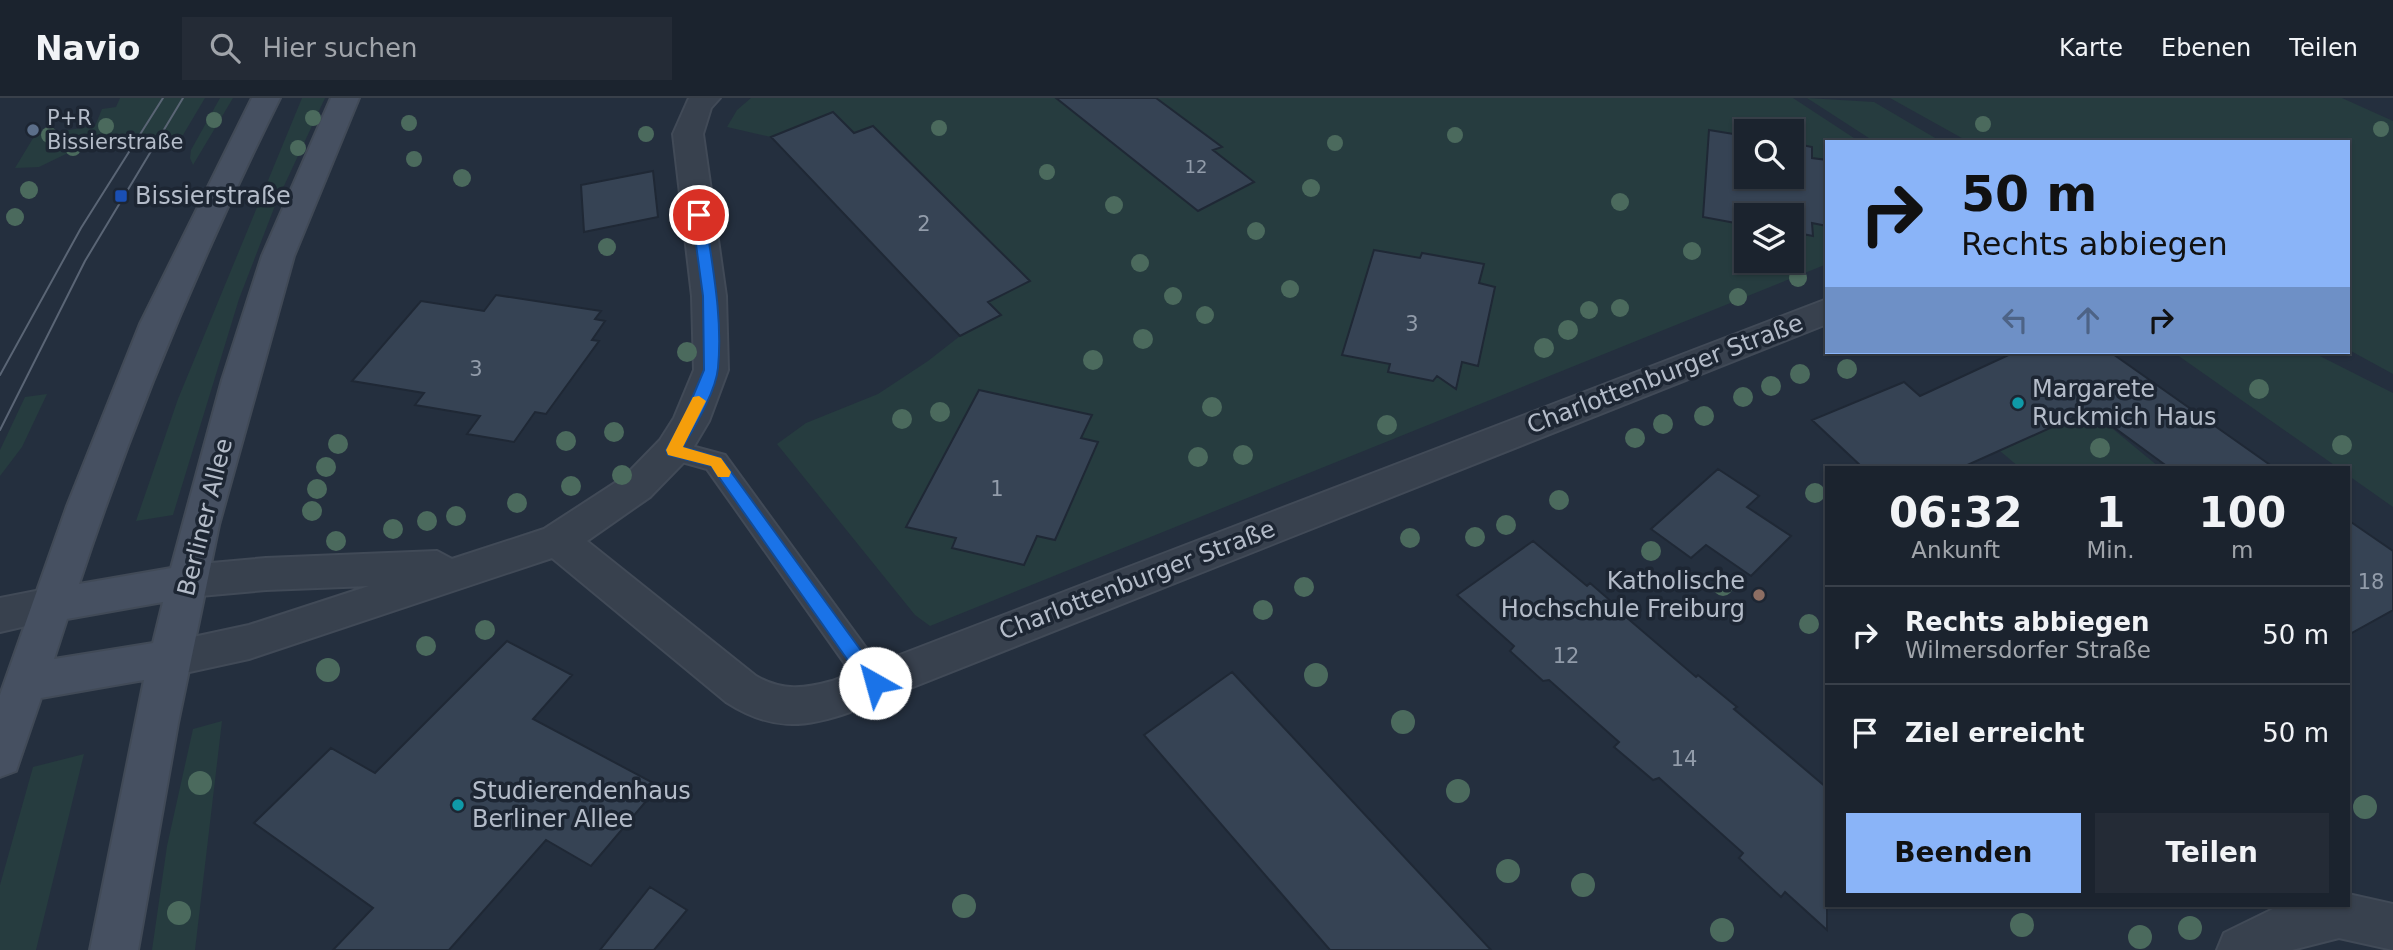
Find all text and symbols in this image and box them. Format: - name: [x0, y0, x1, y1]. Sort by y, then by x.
- search box: [182, 17, 672, 80]
- text: Navio: [35, 29, 140, 68]
- icon: search: [206, 29, 244, 67]
- text: Hier suchen: [262, 33, 417, 63]
- text: Karte: [2059, 34, 2123, 62]
- text: Ebenen: [2161, 34, 2251, 62]
- text: Teilen: [2289, 34, 2358, 62]
- place label: P+R Bissierstraße: [47, 106, 183, 154]
- map controls: [1734, 119, 1804, 273]
- button: search: [1734, 119, 1804, 189]
- marker: P+R Bissierstraße: [25, 122, 41, 138]
- house number: 12: [1185, 156, 1207, 177]
- text: 50 m: [1961, 166, 2097, 223]
- icon: right: [1846, 168, 1937, 259]
- place label: Bissierstraße: [135, 182, 291, 210]
- pin: [669, 185, 729, 245]
- marker: Bissierstraße: [113, 188, 129, 204]
- icon: arrive: [680, 196, 718, 234]
- button: layers: [1734, 203, 1804, 273]
- house number: 2: [917, 212, 931, 236]
- text: Rechts abbiegen: [1961, 225, 2228, 263]
- icon: left: [1996, 301, 2034, 339]
- icon: ahead: [2069, 301, 2107, 339]
- icon: right: [2142, 301, 2180, 339]
- street label: Charlottenburger Straße: [1523, 308, 1807, 440]
- house number: 3: [1405, 312, 1419, 336]
- house number: 3: [469, 357, 483, 381]
- place label: Margarete Ruckmich Haus: [2032, 375, 2216, 431]
- marker: Margarete Ruckmich Haus: [2010, 395, 2026, 411]
- street label: Berliner Allee: [172, 435, 238, 599]
- house number: 1: [990, 477, 1004, 501]
- text: 06:32: [1889, 488, 2023, 537]
- text: 1: [2096, 488, 2125, 537]
- text: 100: [2198, 488, 2286, 537]
- street label: Charlottenburger Straße: [995, 514, 1279, 646]
- text: Ankunft: [1911, 537, 2000, 563]
- text: Min.: [2086, 537, 2135, 563]
- text: m: [2231, 537, 2253, 563]
- place label: Katholische Hochschule Freiburg: [1501, 567, 1745, 623]
- house number: 18: [2358, 570, 2384, 594]
- marker: Katholische Hochschule Freiburg: [1751, 587, 1767, 603]
- text: Rechts abbiegen: [1905, 607, 2150, 637]
- icon: right: [1846, 616, 1884, 654]
- text: 50 m: [2262, 620, 2329, 650]
- text: Wilmersdorfer Straße: [1905, 637, 2151, 663]
- house number: 12: [1553, 644, 1579, 668]
- position arrow: [838, 646, 912, 720]
- icon: arrive: [1846, 714, 1884, 752]
- text: Ziel erreicht: [1905, 718, 2085, 748]
- text: 50 m: [2262, 718, 2329, 748]
- house number: 14: [1671, 747, 1697, 771]
- place label: Studierendenhaus Berliner Allee: [472, 777, 691, 833]
- marker: Studierendenhaus Berliner Allee: [450, 797, 466, 813]
- button: Beenden: [1846, 813, 2081, 893]
- button: Teilen: [2095, 813, 2329, 893]

